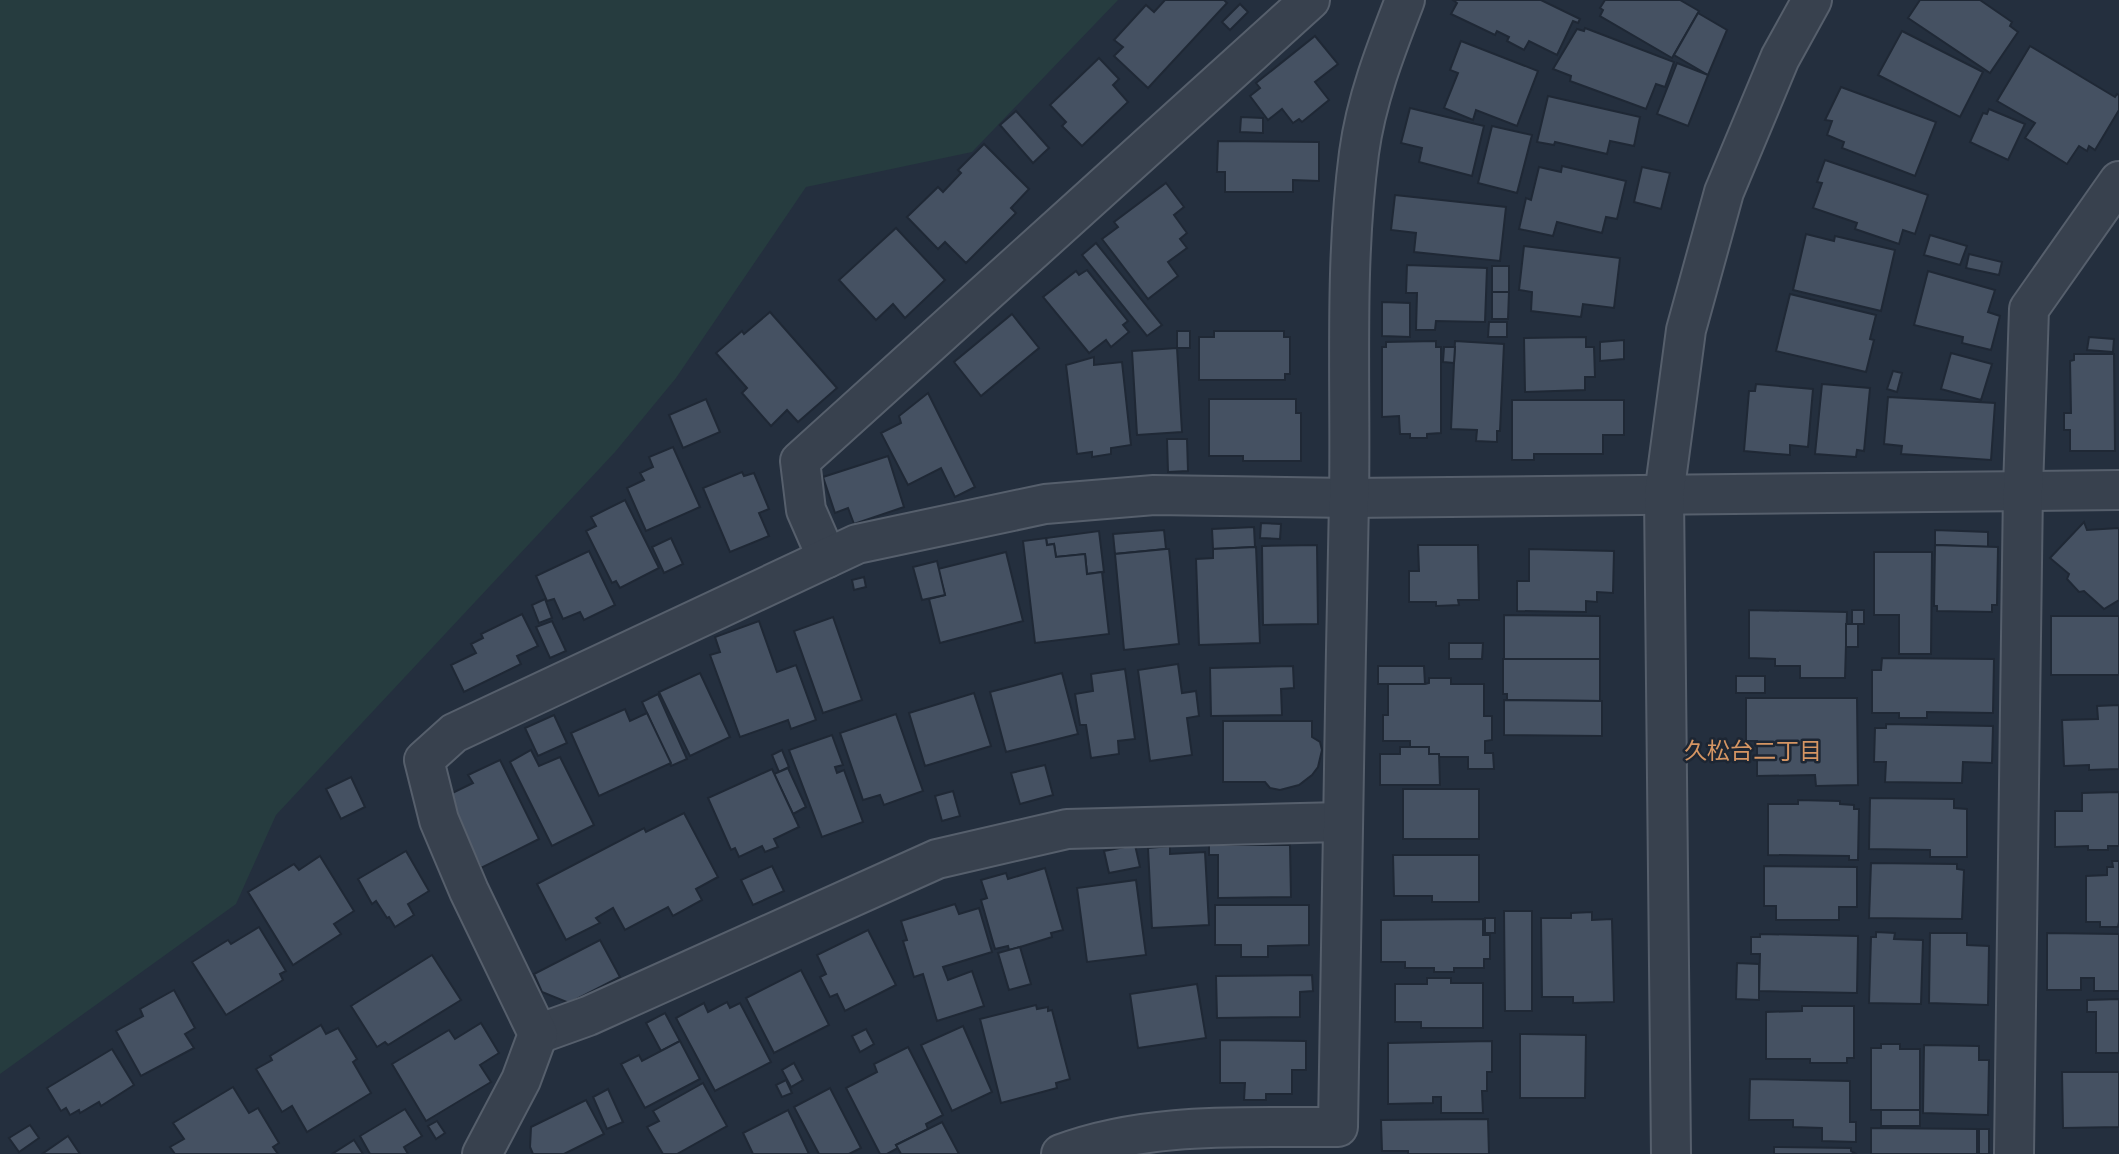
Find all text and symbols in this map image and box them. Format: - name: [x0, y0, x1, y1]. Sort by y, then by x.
- district label: 久松台二丁目: [1684, 736, 1822, 764]

